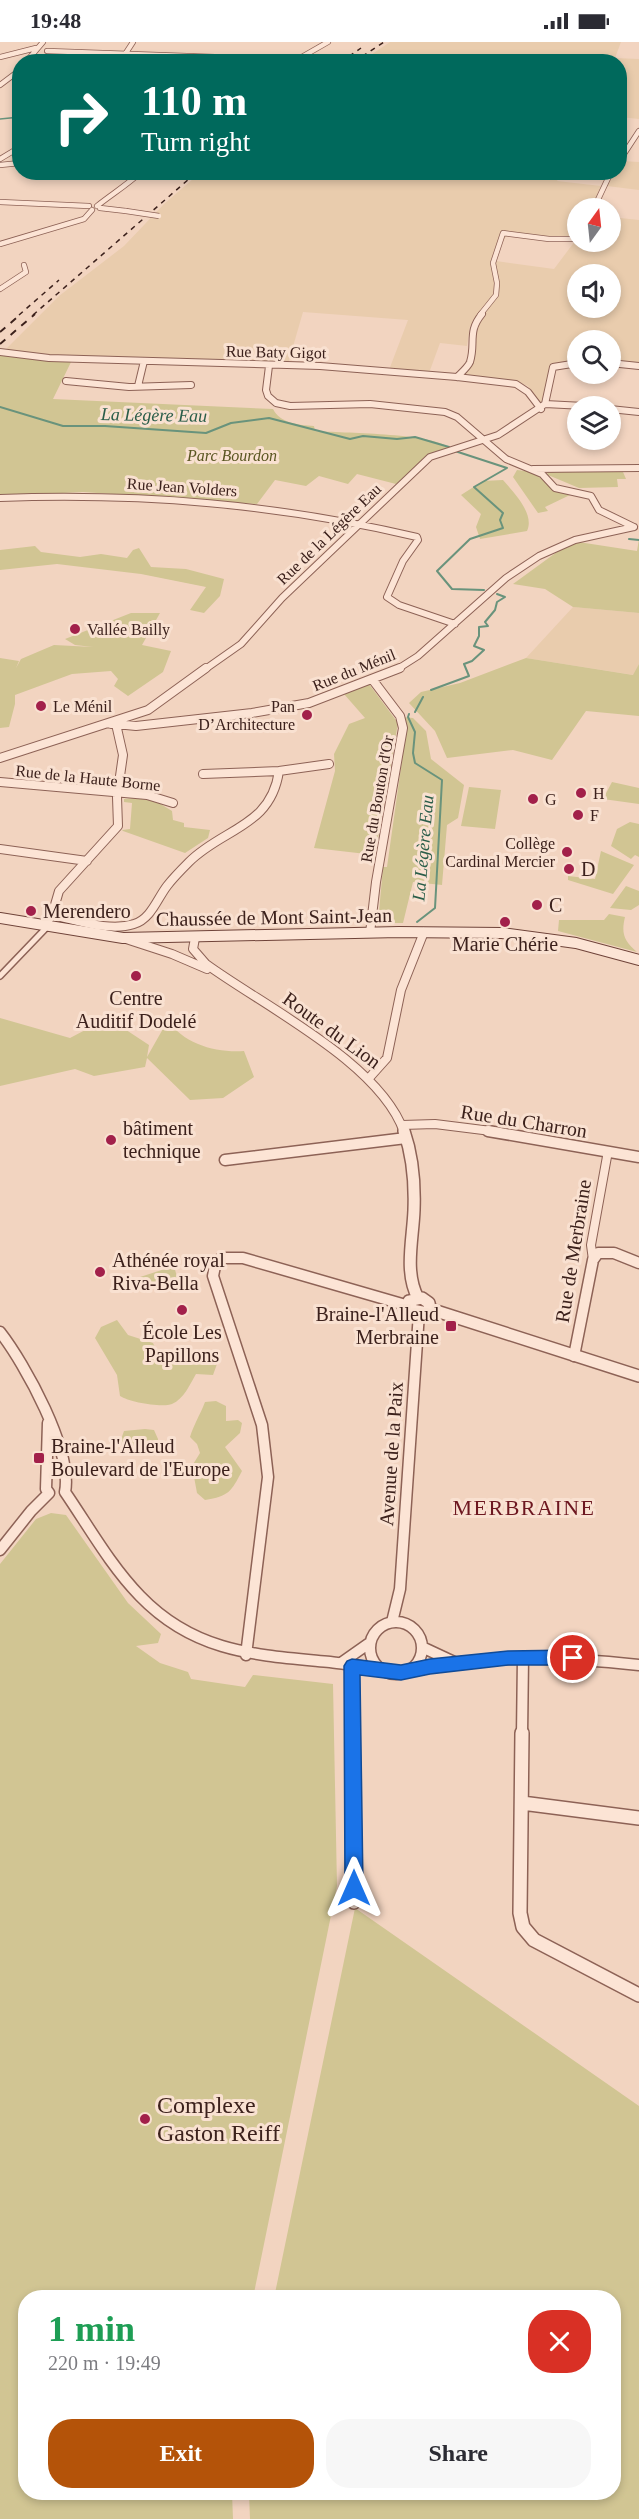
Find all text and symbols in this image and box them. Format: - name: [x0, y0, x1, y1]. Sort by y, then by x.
- text: 19:48: [30, 8, 81, 33]
- icon: right: [42, 78, 120, 156]
- text: 110 m: [141, 78, 247, 124]
- text: Turn right: [141, 127, 250, 157]
- north arrow: [567, 198, 621, 252]
- map controls: [567, 198, 621, 450]
- button: sound: [567, 264, 621, 318]
- button: search: [567, 330, 621, 384]
- street label: Rue Baty Gigot: [226, 343, 327, 362]
- button: layers: [567, 396, 621, 450]
- water label: La Légère Eau: [100, 404, 207, 426]
- park label: Parc Bourdon: [186, 447, 277, 464]
- street label: Rue Jean Volders: [126, 475, 238, 499]
- street label: Rue de la Légère Eau: [274, 480, 385, 589]
- place label: Vallée Bailly: [87, 621, 170, 639]
- marker: Vallée Bailly: [68, 622, 82, 636]
- street label: Rue du Ménil: [310, 645, 398, 694]
- place label: Le Ménil: [53, 698, 113, 715]
- place label: Pan D’Architecture: [198, 698, 295, 733]
- marker: Le Ménil: [34, 699, 48, 713]
- marker: Pan D’Architecture: [300, 708, 314, 722]
- street label: Rue du Bouton d'Or: [357, 734, 397, 864]
- street label: Rue de la Haute Borne: [15, 762, 161, 794]
- place label: H: [593, 785, 605, 802]
- marker: H: [574, 786, 588, 800]
- place label: G: [545, 791, 557, 808]
- marker: G: [526, 792, 540, 806]
- water label: La Légère Eau: [408, 794, 438, 903]
- place label: F: [590, 807, 599, 824]
- marker: F: [571, 808, 585, 822]
- place label: Collège Cardinal Mercier: [445, 835, 556, 870]
- marker: Collège Cardinal Mercier: [560, 845, 574, 859]
- place label: D: [581, 858, 595, 880]
- marker: D: [562, 862, 576, 876]
- place label: C: [549, 894, 562, 916]
- marker: C: [530, 898, 544, 912]
- place label: Merendero: [43, 900, 131, 922]
- marker: Merendero: [24, 904, 38, 918]
- street label: Chaussée de Mont Saint-Jean: [156, 904, 392, 930]
- marker: Marie Chérie: [498, 915, 512, 929]
- place label: Marie Chérie: [452, 933, 558, 955]
- marker: Centre Auditif Dodelé: [129, 969, 143, 983]
- place label: Centre Auditif Dodelé: [76, 987, 196, 1032]
- street label: Route du Lion: [279, 987, 385, 1073]
- street label: Rue du Charron: [459, 1100, 589, 1142]
- place label: bâtiment technique: [123, 1117, 201, 1163]
- marker: bâtiment technique: [104, 1133, 118, 1147]
- street label: Rue de Merbraine: [551, 1178, 595, 1324]
- place label: Athénée royal Riva-Bella: [112, 1249, 225, 1294]
- marker: Athénée royal Riva-Bella: [93, 1265, 107, 1279]
- marker: École Les Papillons: [175, 1303, 189, 1317]
- place label: Braine-l'Alleud Merbraine: [315, 1303, 439, 1348]
- marker: Braine-l'Alleud Merbraine: [444, 1319, 458, 1333]
- place label: École Les Papillons: [142, 1321, 222, 1367]
- street label: Avenue de la Paix: [375, 1381, 407, 1527]
- place label: Braine-l'Alleud Boulevard de l'Europe: [51, 1435, 230, 1481]
- marker: Braine-l'Alleud Boulevard de l'Europe: [32, 1451, 46, 1465]
- district label: MERBRAINE: [452, 1495, 596, 1520]
- pin: [547, 1632, 598, 1683]
- icon: arrive: [556, 1641, 589, 1674]
- position arrow: [322, 1856, 386, 1920]
- place label: Complexe Gaston Reiff: [157, 2092, 280, 2146]
- marker: Complexe Gaston Reiff: [138, 2112, 152, 2126]
- text: 1 min: [48, 2309, 135, 2349]
- button: close: [528, 2310, 591, 2373]
- text: 220 m · 19:49: [48, 2352, 161, 2374]
- button: Exit: [48, 2419, 314, 2488]
- button: Share: [326, 2419, 591, 2488]

